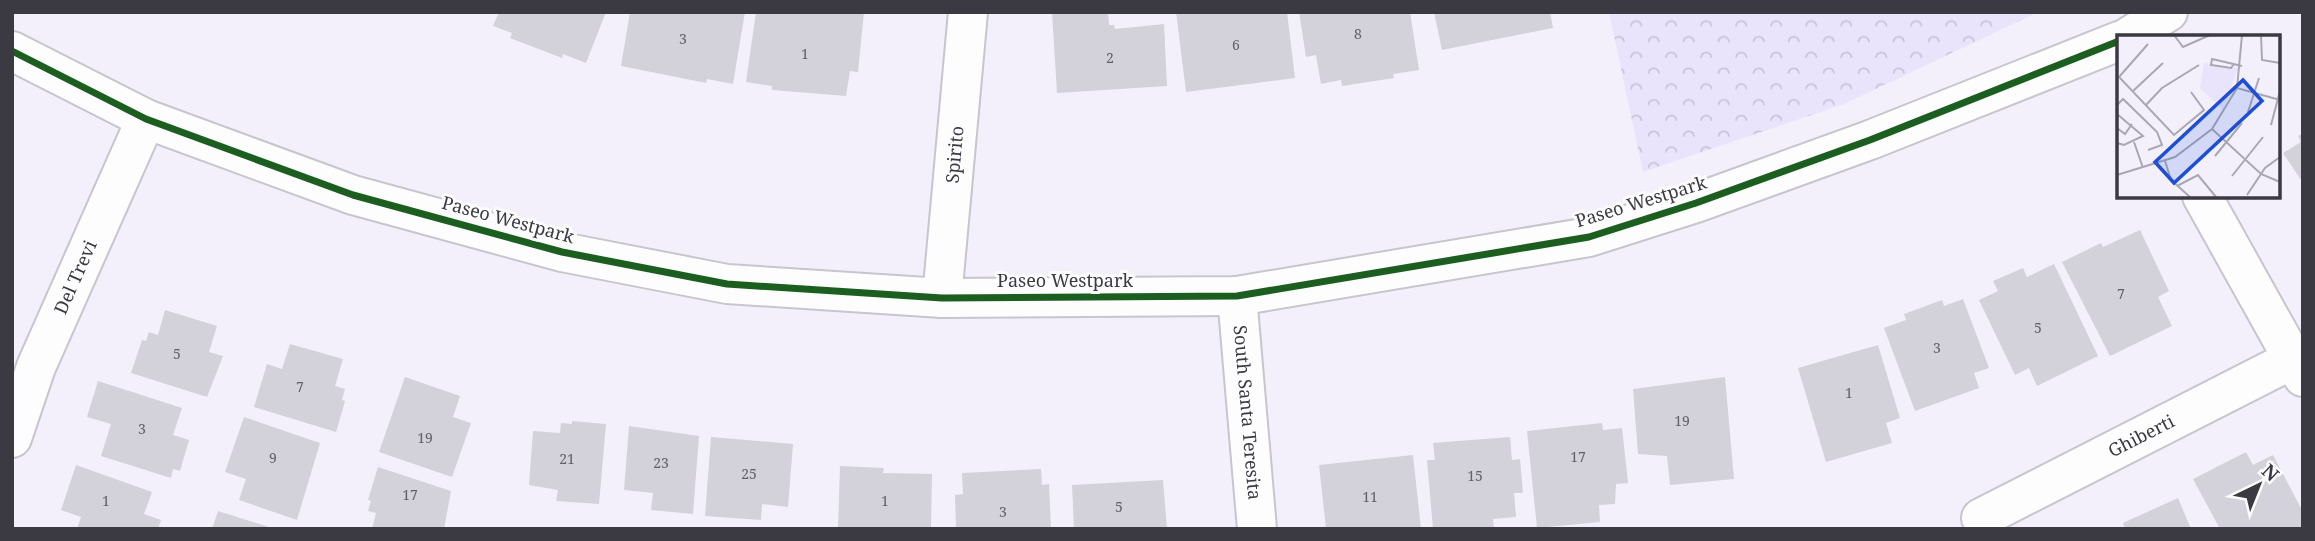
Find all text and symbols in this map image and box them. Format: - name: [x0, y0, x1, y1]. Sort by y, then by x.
- house number: 8: [1354, 24, 1362, 43]
- house number: 3: [679, 29, 687, 48]
- house number: 6: [1232, 35, 1240, 54]
- inset map: [2117, 35, 2280, 198]
- house number: 1: [801, 44, 809, 63]
- house number: 2: [1106, 48, 1114, 67]
- street label: Spirito: [939, 125, 969, 184]
- street label: Paseo Westpark: [1572, 170, 1710, 232]
- street label: Paseo Westpark: [440, 190, 577, 248]
- street label: Del Trevi: [48, 236, 102, 318]
- street label: Paseo Westpark: [997, 268, 1133, 292]
- house number: 7: [2117, 284, 2125, 303]
- house number: 5: [2034, 318, 2042, 337]
- street label: South Santa Teresita: [1229, 324, 1267, 501]
- house number: 3: [1933, 338, 1941, 357]
- house number: 5: [173, 344, 181, 363]
- house number: 7: [296, 377, 304, 396]
- house number: 1: [1845, 383, 1853, 402]
- street label: Ghiberti: [2104, 408, 2178, 462]
- house number: 19: [1674, 411, 1690, 430]
- house number: 3: [138, 419, 146, 438]
- house number: 19: [417, 428, 433, 447]
- house number: 17: [1570, 447, 1586, 466]
- house number: 9: [269, 448, 277, 467]
- house number: 21: [559, 449, 575, 468]
- north arrow: [2224, 450, 2294, 520]
- house number: 23: [653, 453, 669, 472]
- text: N: [2256, 458, 2285, 487]
- house number: 25: [741, 464, 757, 483]
- house number: 15: [1467, 466, 1483, 485]
- house number: 17: [402, 485, 418, 504]
- house number: 11: [1362, 487, 1378, 506]
- house number: 1: [102, 491, 110, 510]
- house number: 1: [881, 491, 889, 510]
- house number: 5: [1115, 497, 1123, 516]
- house number: 3: [999, 502, 1007, 521]

